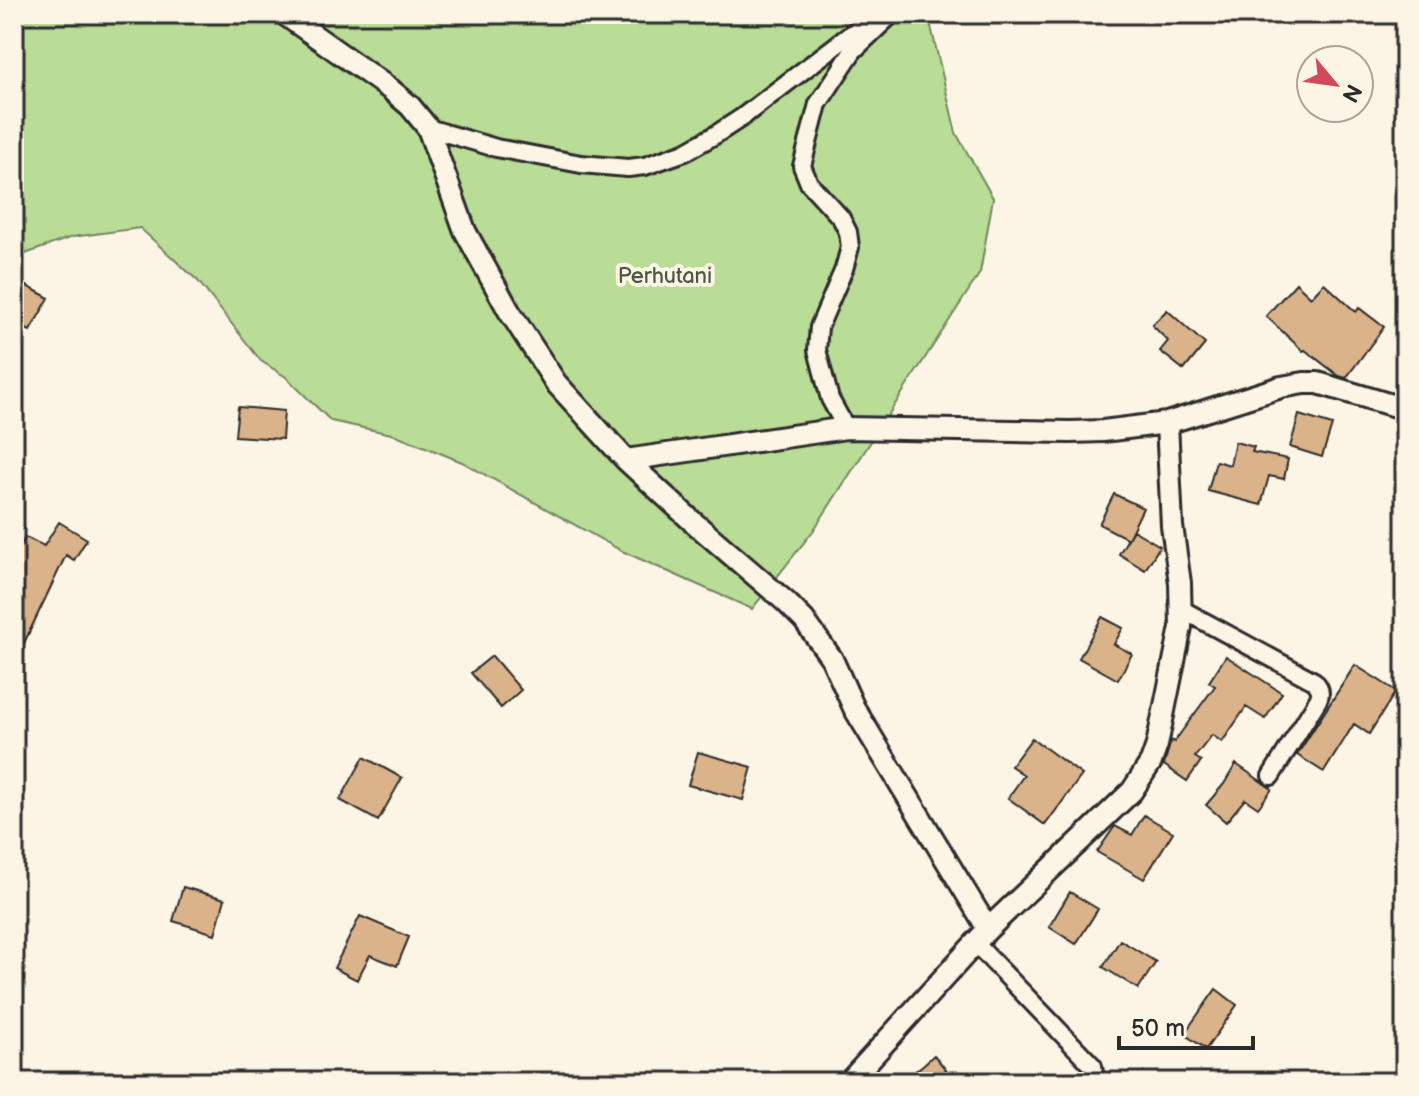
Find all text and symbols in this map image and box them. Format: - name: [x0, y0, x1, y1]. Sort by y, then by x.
- north arrow: [1295, 44, 1375, 124]
- text: N: [1335, 79, 1367, 107]
- park label: Perhutani: [618, 263, 712, 290]
- scale bar: [1119, 1000, 1253, 1050]
- text: 50 m: [1131, 1014, 1185, 1043]

